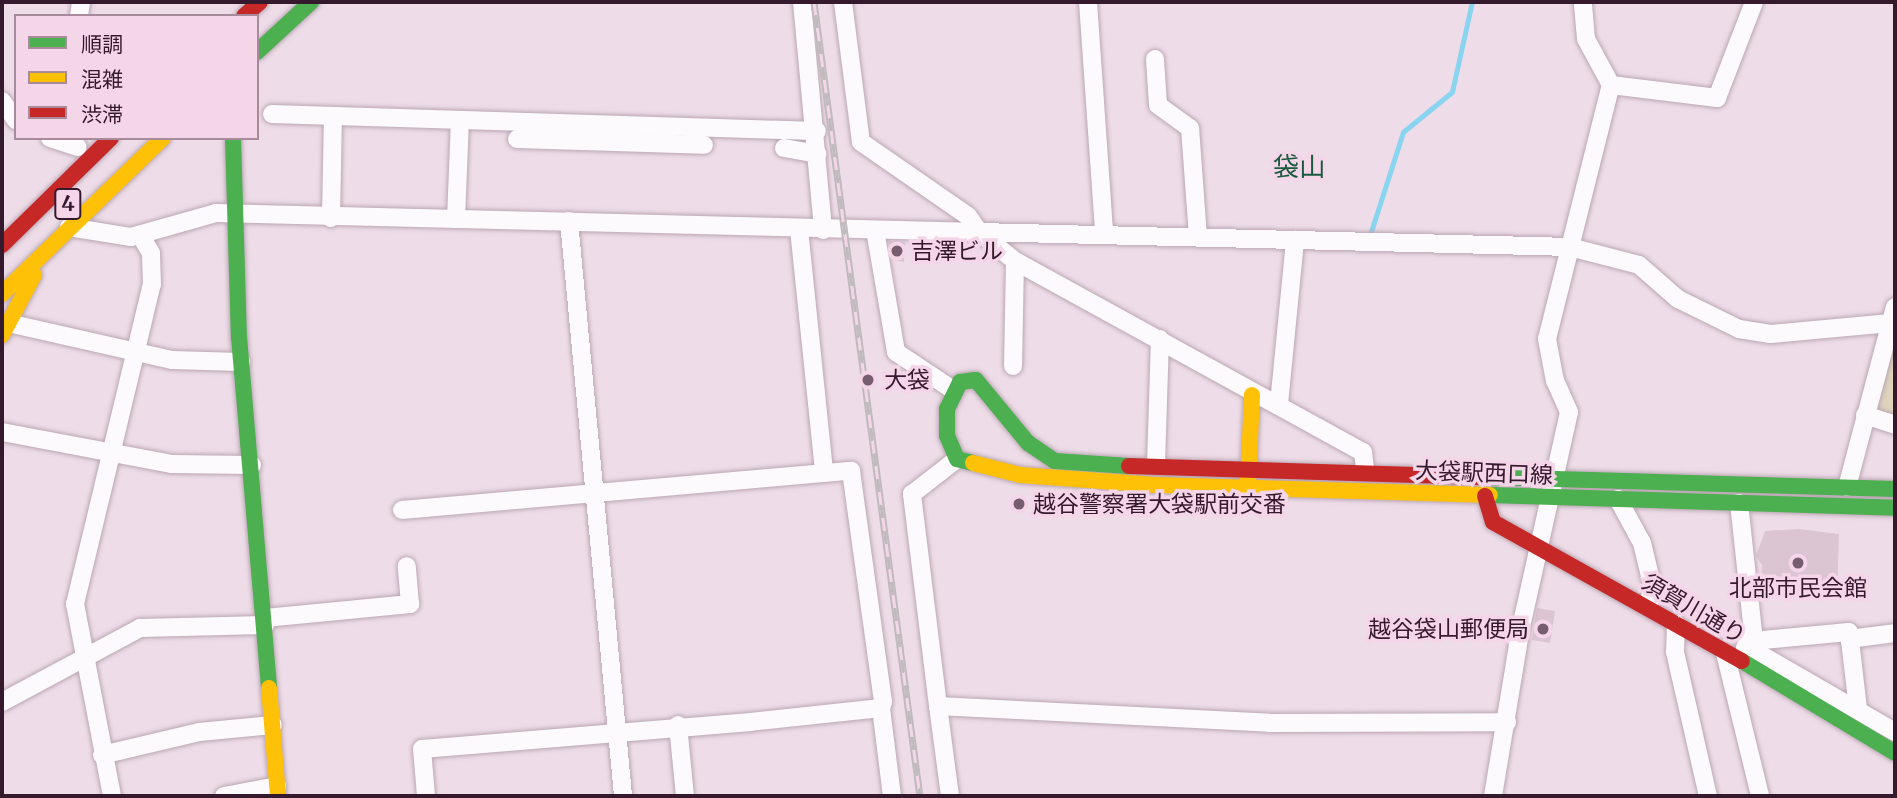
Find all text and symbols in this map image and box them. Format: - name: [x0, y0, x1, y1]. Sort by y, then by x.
- legend: [14, 14, 259, 140]
- text: 順調: [81, 31, 123, 58]
- text: 混雑: [81, 66, 123, 93]
- text: 渋滞: [81, 101, 123, 128]
- district label: 袋山: [1273, 151, 1325, 183]
- road number: 4: [54, 186, 82, 222]
- place label: 吉澤ビル: [911, 237, 1003, 265]
- marker: 吉澤ビル: [889, 243, 905, 259]
- place label: 大袋: [884, 366, 930, 394]
- marker: 大袋: [858, 370, 878, 390]
- street label: 大袋駅西口線: [1415, 457, 1553, 489]
- place label: 越谷警察署大袋駅前交番: [1033, 490, 1286, 518]
- marker: 越谷警察署大袋駅前交番: [1011, 496, 1027, 512]
- marker: 北部市民会館: [1790, 555, 1806, 571]
- street label: 須賀川通り: [1637, 568, 1751, 650]
- place label: 北部市民会館: [1729, 574, 1867, 602]
- place label: 越谷袋山郵便局: [1368, 615, 1529, 643]
- marker: 越谷袋山郵便局: [1535, 621, 1551, 637]

